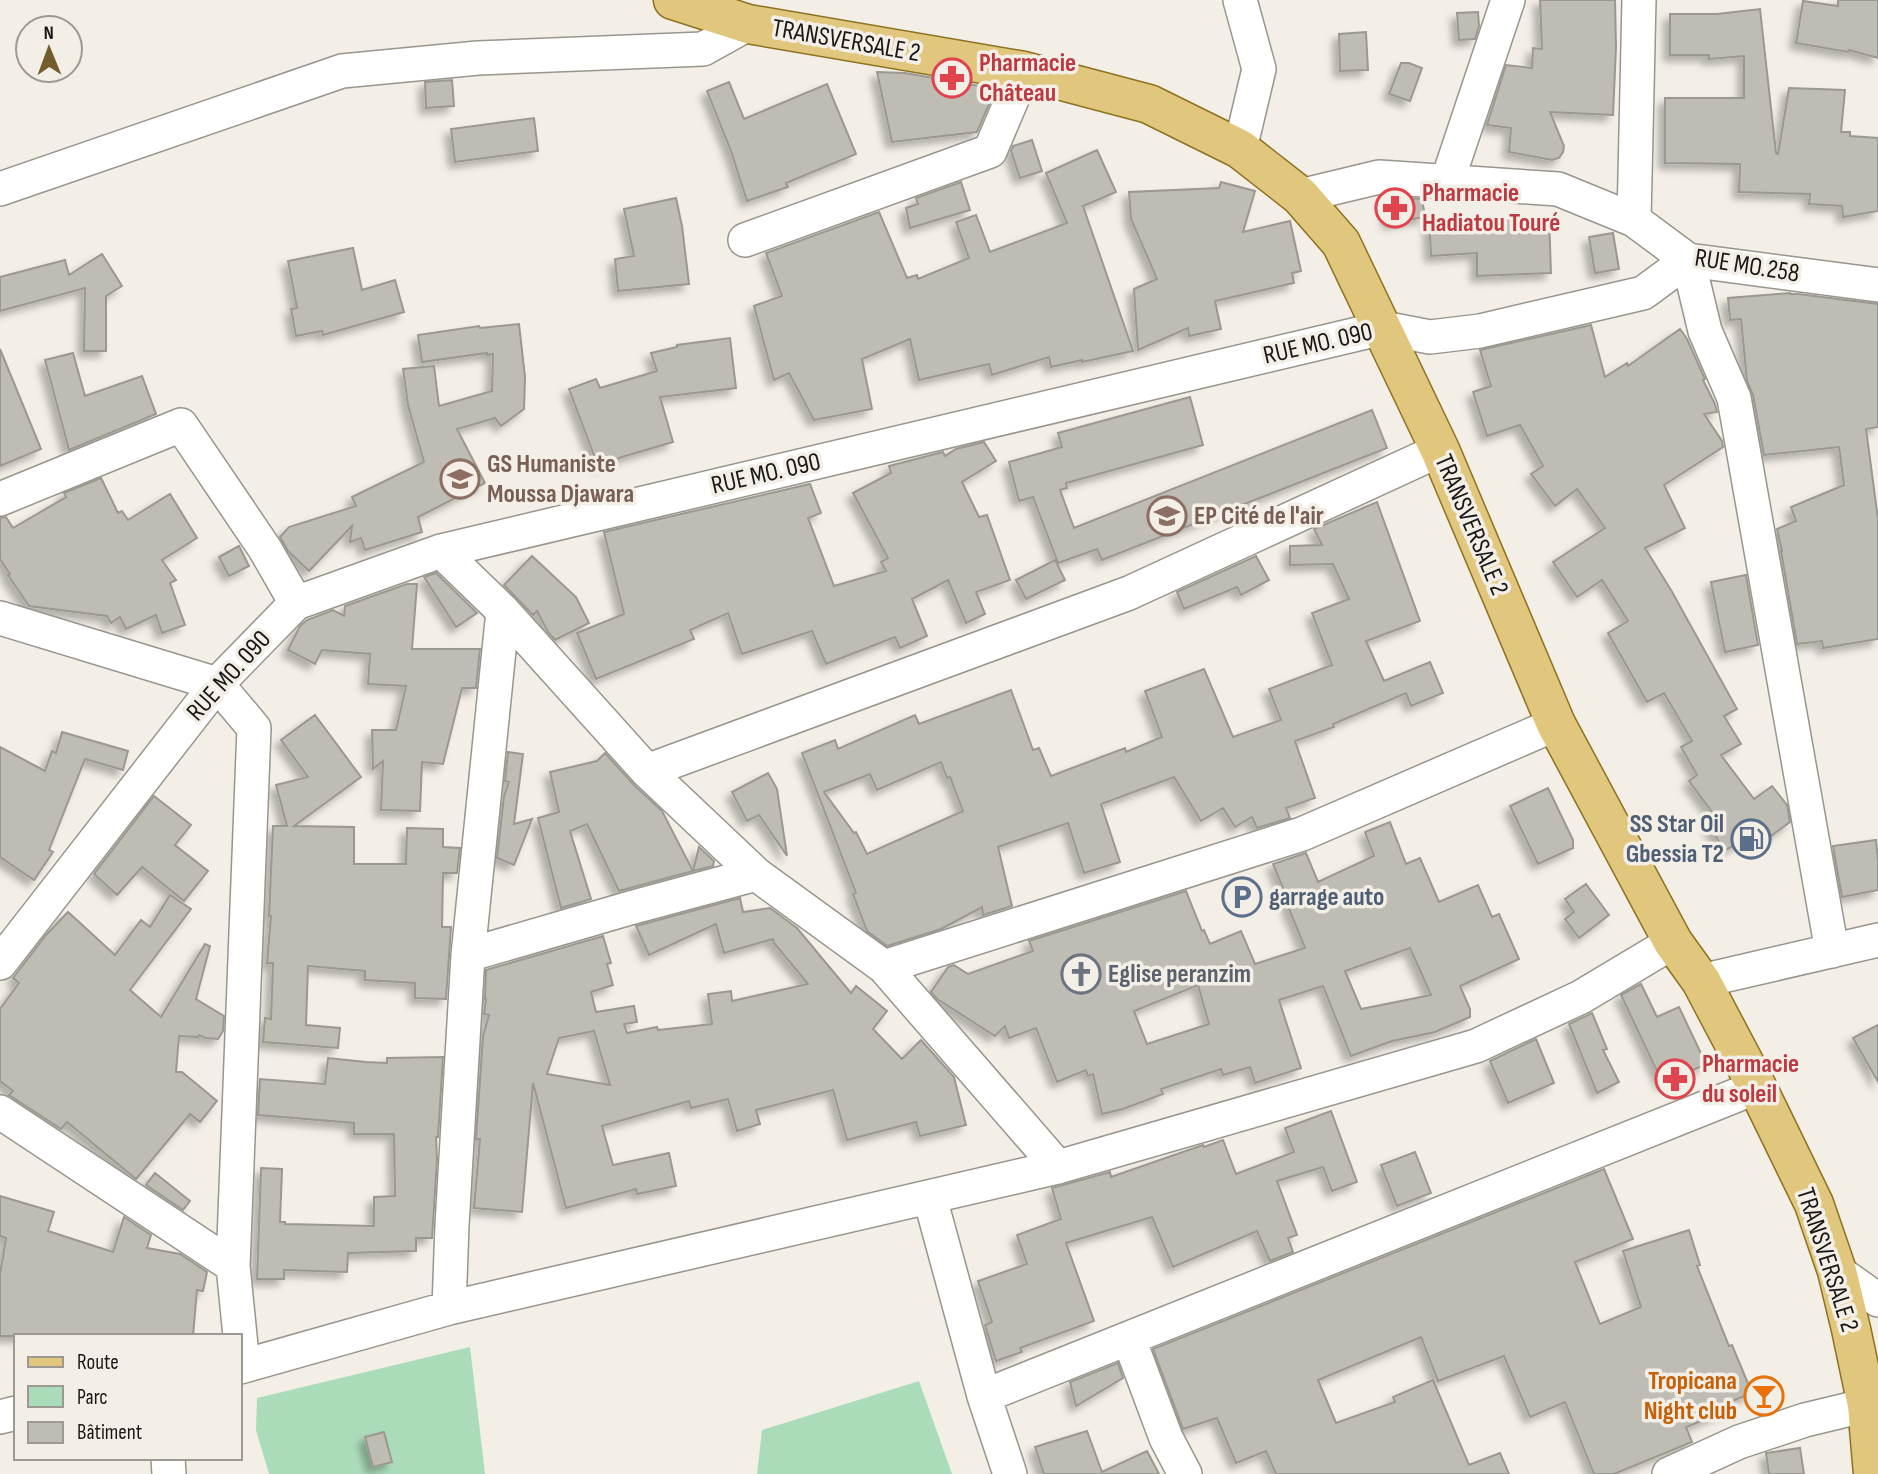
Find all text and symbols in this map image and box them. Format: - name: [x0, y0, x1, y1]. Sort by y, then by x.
- street label: TRANSVERSALE 2: [770, 13, 922, 69]
- north arrow: [14, 14, 84, 84]
- text: N: [43, 22, 54, 45]
- place label: Pharmacie Château: [979, 48, 1076, 109]
- pharmacy icon: Pharmacie Château: [931, 57, 973, 99]
- place label: Pharmacie Hadiatou Touré: [1422, 178, 1560, 239]
- pharmacy icon: Pharmacie Hadiatou Touré: [1374, 187, 1416, 229]
- street label: RUE MO.258: [1692, 242, 1802, 290]
- street label: RUE MO. 090: [1260, 316, 1376, 372]
- street label: RUE MO. 090: [708, 446, 824, 502]
- place label: GS Humaniste Moussa Djawara: [487, 449, 634, 510]
- street label: TRANSVERSALE 2: [1427, 450, 1515, 600]
- school or university icon: GS Humaniste Moussa Djawara: [439, 458, 481, 500]
- school or university icon: EP Cité de l'air: [1146, 495, 1188, 537]
- place label: EP Cité de l'air: [1194, 501, 1324, 532]
- street label: RUE MO. 090: [180, 624, 278, 728]
- place label: SS Star Oil Gbessia T2: [1626, 809, 1724, 870]
- fuel station icon: SS Star Oil Gbessia T2: [1730, 818, 1772, 860]
- parking icon: garrage auto: [1221, 876, 1263, 918]
- place label: garrage auto: [1269, 882, 1384, 913]
- church icon: Eglise peranzim: [1060, 953, 1102, 995]
- place label: Eglise peranzim: [1108, 959, 1251, 990]
- place label: Pharmacie du soleil: [1702, 1049, 1799, 1110]
- pharmacy icon: Pharmacie du soleil: [1654, 1058, 1696, 1100]
- street label: TRANSVERSALE 2: [1789, 1184, 1865, 1336]
- legend: [14, 1334, 242, 1460]
- text: Route: [77, 1350, 119, 1375]
- place label: Tropicana Night club: [1644, 1366, 1737, 1427]
- bar icon: Tropicana Night club: [1743, 1375, 1785, 1417]
- text: Parc: [77, 1385, 108, 1410]
- text: Bâtiment: [77, 1420, 142, 1445]

